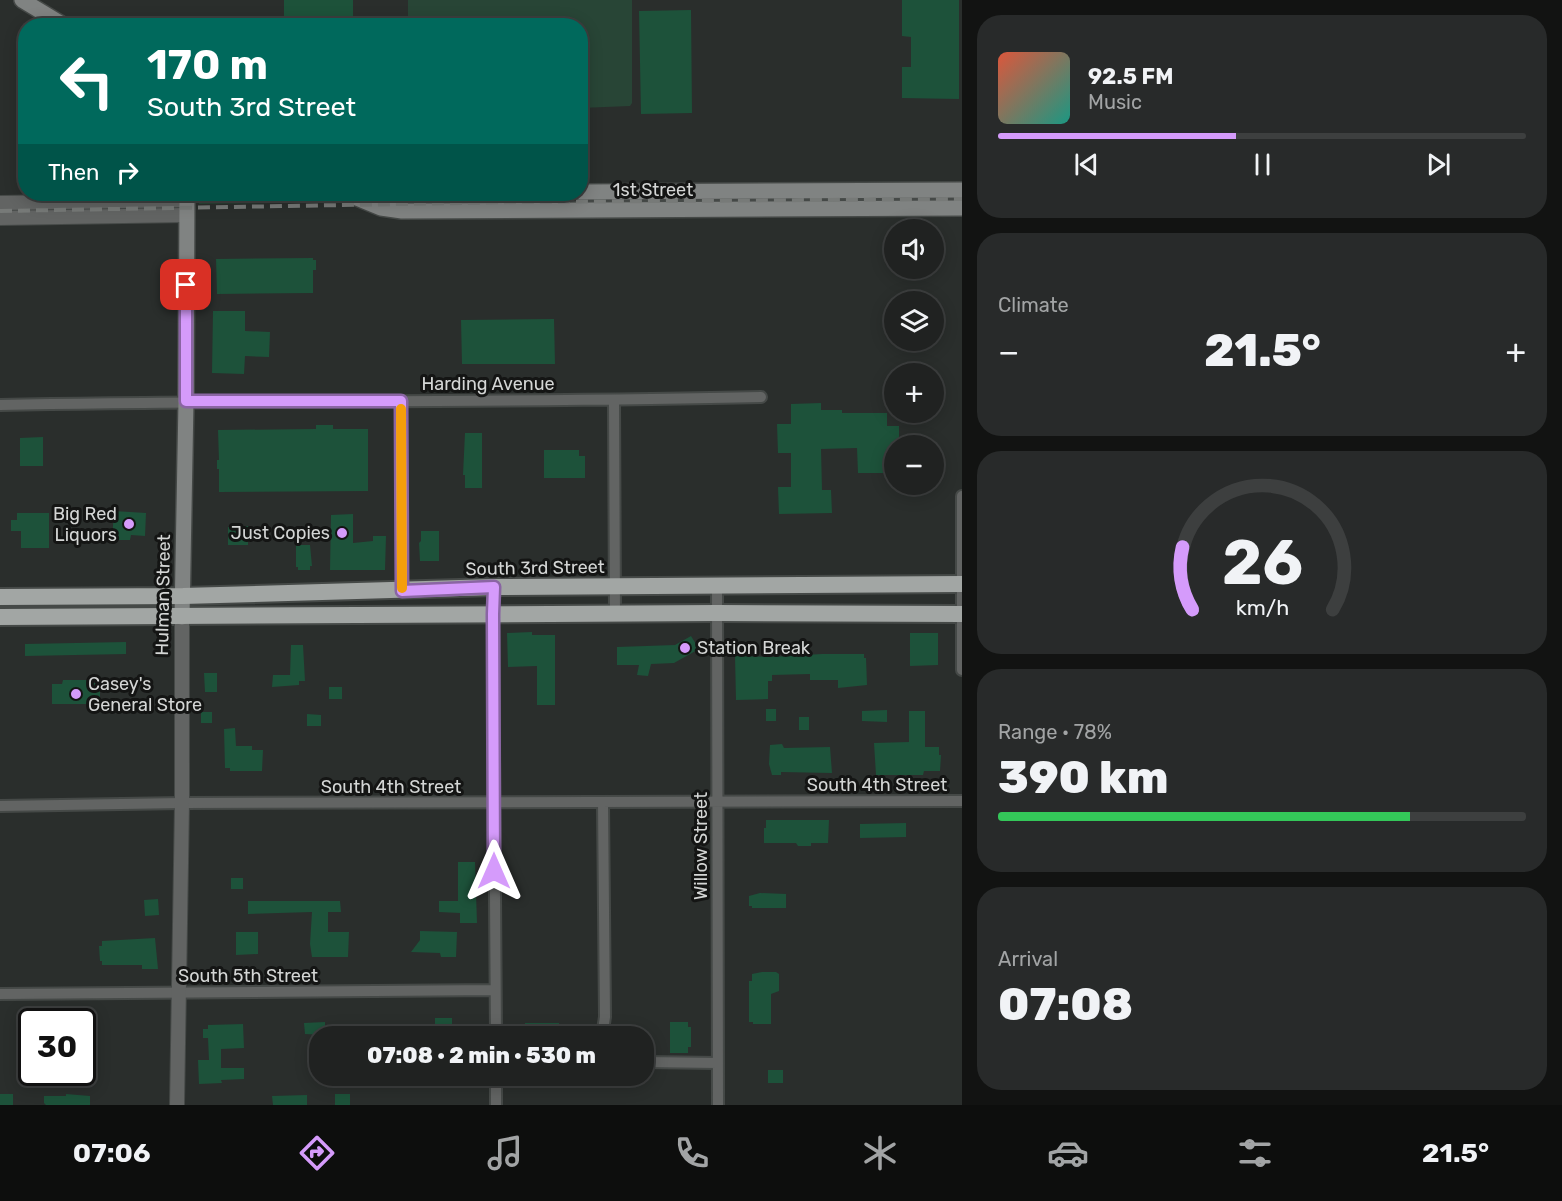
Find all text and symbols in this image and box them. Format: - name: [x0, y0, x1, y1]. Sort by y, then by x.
- text: 170 m: [147, 40, 268, 90]
- icon: left: [48, 42, 126, 120]
- text: 92.5 FM: [1088, 63, 1173, 90]
- text: Music: [1088, 90, 1142, 114]
- text: South 3rd Street: [147, 91, 356, 123]
- icon: previous: [1070, 148, 1103, 181]
- icon: pause: [1246, 148, 1279, 181]
- icon: next: [1422, 148, 1455, 181]
- icon: right: [111, 156, 144, 189]
- text: Then: [48, 159, 99, 186]
- street label: 1st Street: [613, 179, 693, 201]
- map controls: [884, 219, 944, 495]
- button: sound: [884, 219, 944, 279]
- pin: [160, 259, 211, 310]
- icon: arrive: [169, 268, 202, 301]
- button: layers: [884, 291, 944, 351]
- text: Climate: [998, 293, 1069, 317]
- text: 21.5°: [1204, 324, 1321, 377]
- text: −: [998, 332, 1019, 371]
- text: +: [1505, 332, 1526, 371]
- button: +: [884, 363, 944, 423]
- street label: Harding Avenue: [421, 373, 555, 395]
- button: −: [884, 435, 944, 495]
- place label: Big Red Liquors: [53, 503, 117, 546]
- marker: Big Red Liquors: [122, 517, 136, 531]
- place label: Just Copies: [231, 522, 330, 544]
- marker: Just Copies: [335, 526, 349, 540]
- text: 26: [1221, 526, 1303, 600]
- street label: Hulman Street: [151, 534, 175, 656]
- street label: South 3rd Street: [465, 556, 605, 580]
- text: km/h: [1235, 595, 1289, 620]
- place label: Station Break: [697, 637, 811, 659]
- marker: Station Break: [678, 641, 692, 655]
- place label: Casey's General Store: [88, 673, 202, 716]
- marker: Casey's General Store: [69, 687, 83, 701]
- text: Range · 78%: [998, 720, 1112, 744]
- text: 390 km: [998, 751, 1168, 804]
- street label: South 4th Street: [807, 774, 947, 796]
- street label: South 4th Street: [321, 776, 461, 798]
- street label: Willow Street: [690, 792, 712, 900]
- position arrow: [462, 839, 526, 903]
- text: Arrival: [998, 947, 1058, 971]
- street label: South 5th Street: [178, 965, 318, 987]
- text: 07:08: [998, 978, 1133, 1031]
- speed limit sign: 30: [18, 1008, 96, 1086]
- text: 07:08 · 2 min · 530 m: [367, 1042, 596, 1069]
- icon: directions: [296, 1132, 338, 1174]
- icon: music: [484, 1132, 526, 1174]
- icon: phone: [671, 1132, 713, 1174]
- icon: climate: [859, 1132, 901, 1174]
- icon: car: [1047, 1132, 1089, 1174]
- icon: filters: [1234, 1132, 1276, 1174]
- text: 07:06: [73, 1137, 150, 1169]
- text: 21.5°: [1422, 1137, 1489, 1169]

